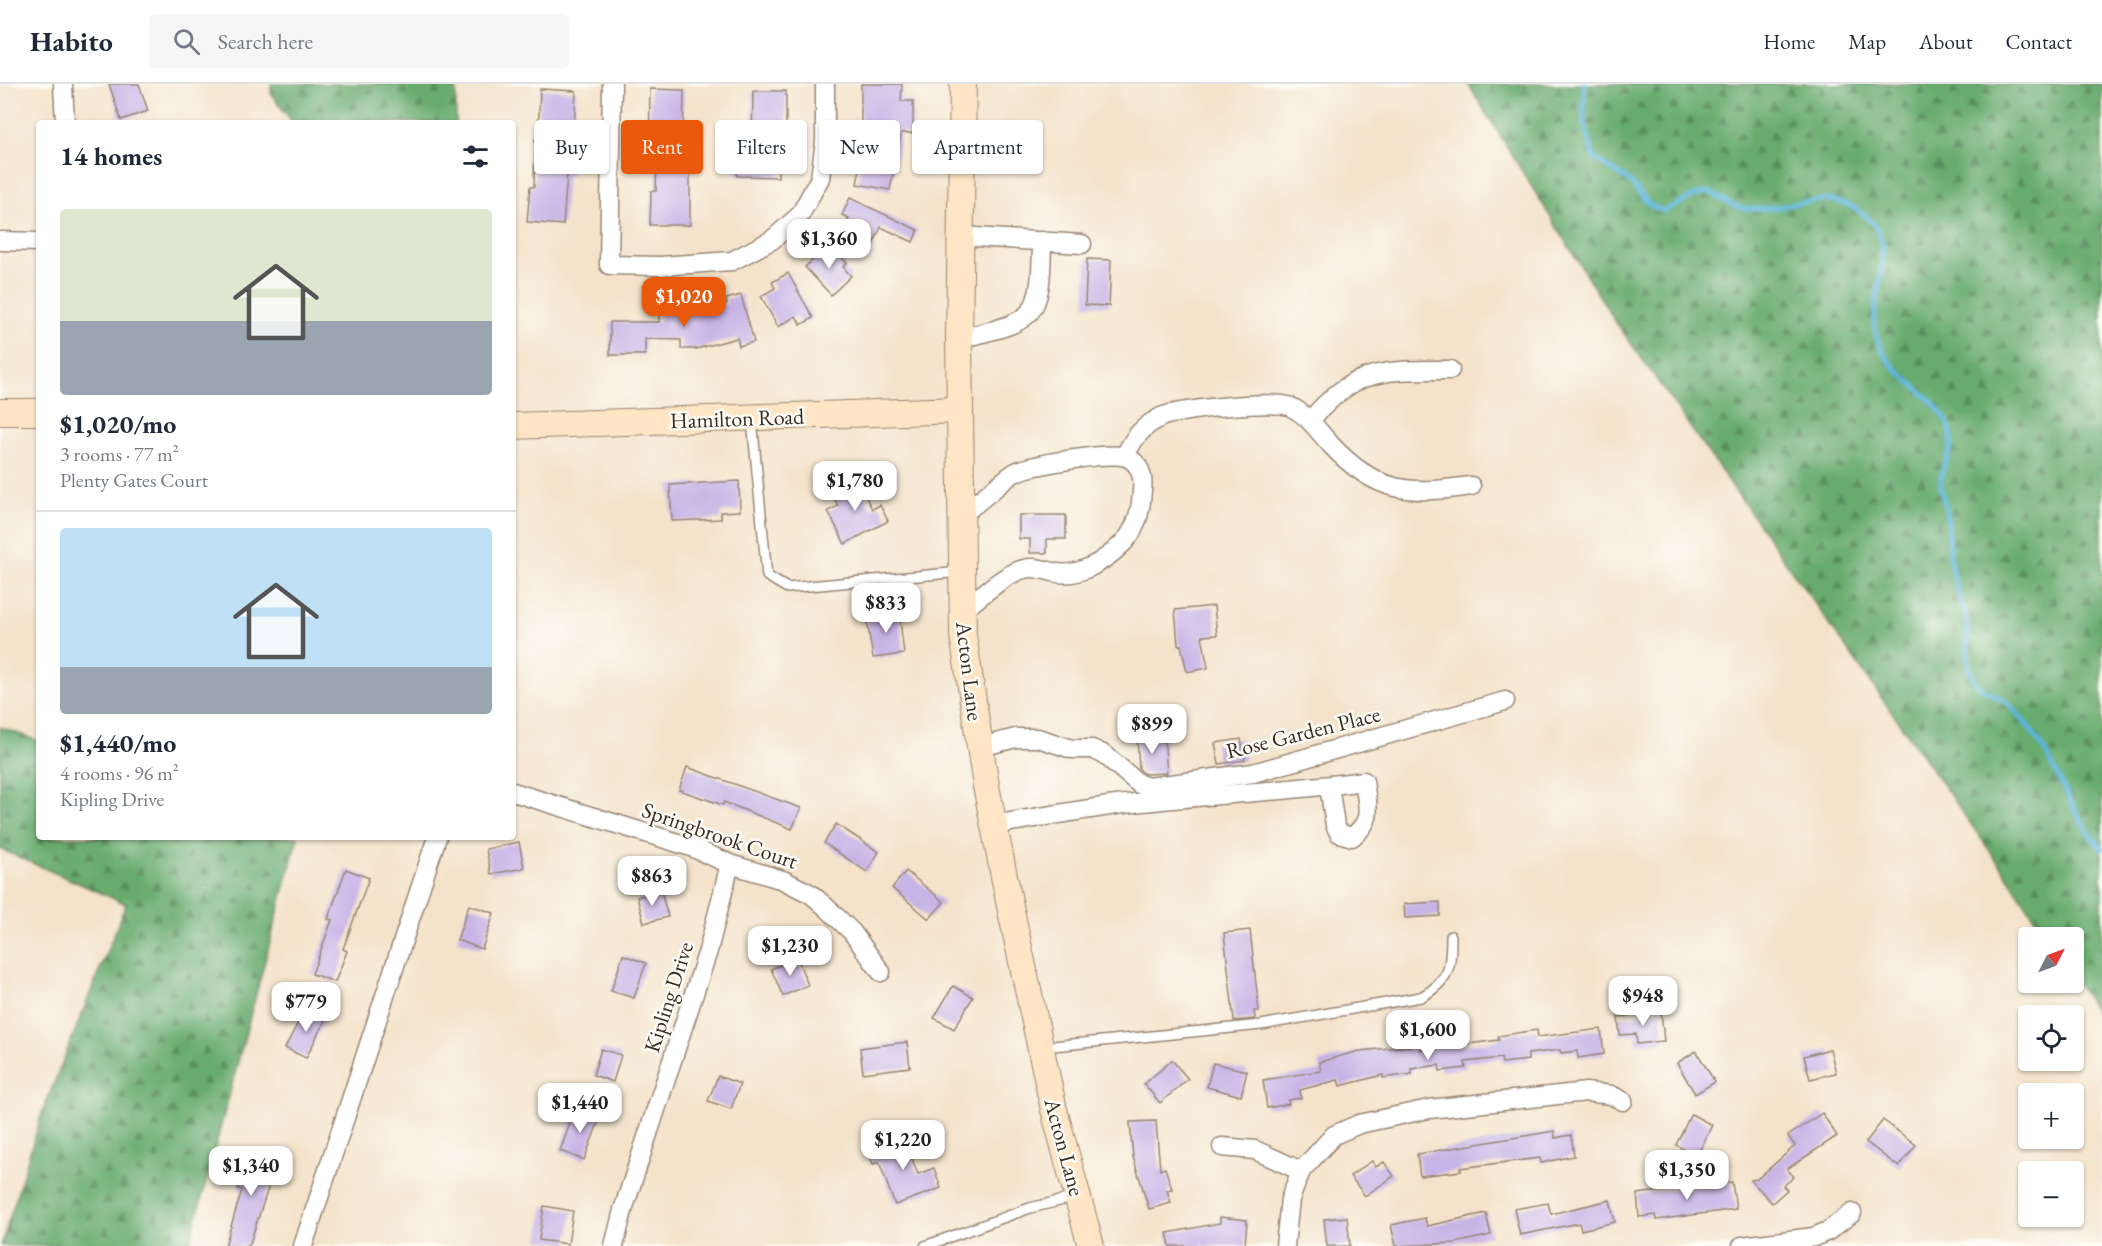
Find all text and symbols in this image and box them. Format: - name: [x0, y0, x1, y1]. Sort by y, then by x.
- search box: [149, 14, 569, 68]
- text: Habito: [30, 23, 113, 59]
- icon: search: [170, 25, 203, 58]
- text: Search here: [218, 27, 313, 56]
- text: Home: [1763, 28, 1815, 55]
- text: Map: [1848, 28, 1886, 55]
- text: About: [1919, 28, 1972, 55]
- text: Contact: [2005, 28, 2072, 55]
- chip: Buy: [534, 120, 609, 174]
- chip: Rent: [621, 120, 703, 174]
- chip: Filters: [715, 120, 807, 174]
- chip: New: [819, 120, 900, 174]
- chip: Apartment: [912, 120, 1043, 174]
- text: 14 homes: [60, 139, 162, 173]
- icon: filters: [459, 140, 492, 173]
- pin: $1,360: [780, 219, 878, 270]
- text: $1,360: [801, 225, 857, 251]
- icon: home: [222, 248, 330, 356]
- pin: $1,020: [635, 277, 733, 328]
- text: $1,020: [656, 283, 712, 309]
- street label: Hamilton Road: [669, 402, 805, 435]
- text: $1,020/mo: [60, 407, 176, 441]
- text: 3 rooms · 77 m²: [60, 441, 179, 467]
- pin: $1,780: [806, 461, 904, 512]
- text: Plenty Gates Court: [60, 467, 208, 493]
- text: $1,780: [827, 467, 883, 493]
- icon: home: [222, 567, 330, 675]
- pin: $833: [850, 583, 922, 634]
- text: $833: [866, 589, 906, 615]
- street label: Acton Lane: [949, 619, 990, 723]
- street label: Rose Garden Place: [1223, 699, 1384, 766]
- pin: $899: [1116, 704, 1188, 755]
- text: $899: [1132, 710, 1172, 736]
- text: $1,440/mo: [60, 726, 176, 760]
- text: 4 rooms · 96 m²: [60, 760, 179, 786]
- text: Kipling Drive: [60, 786, 164, 812]
- street label: Springbrook Court: [638, 795, 802, 876]
- pin: $863: [616, 856, 688, 907]
- text: $863: [632, 862, 672, 888]
- pin: $1,230: [741, 926, 839, 977]
- north arrow: [2018, 927, 2084, 993]
- map controls: [2018, 927, 2084, 1227]
- text: $1,230: [762, 932, 818, 958]
- street label: Kipling Drive: [637, 938, 700, 1056]
- pin: $948: [1607, 976, 1679, 1027]
- pin: $779: [270, 982, 342, 1033]
- text: $948: [1623, 982, 1663, 1008]
- text: $779: [286, 988, 326, 1014]
- button: locate: [2018, 1005, 2084, 1071]
- pin: $1,600: [1379, 1010, 1477, 1061]
- text: $1,600: [1400, 1016, 1456, 1042]
- pin: $1,440: [531, 1083, 629, 1134]
- button: +: [2018, 1083, 2084, 1149]
- text: $1,440: [552, 1089, 608, 1115]
- street label: Acton Lane: [1037, 1094, 1092, 1199]
- pin: $1,220: [854, 1120, 952, 1171]
- text: $1,220: [875, 1126, 931, 1152]
- pin: $1,340: [202, 1146, 300, 1197]
- pin: $1,350: [1638, 1150, 1736, 1201]
- text: $1,340: [223, 1152, 279, 1178]
- text: $1,350: [1659, 1156, 1715, 1182]
- button: −: [2018, 1161, 2084, 1227]

